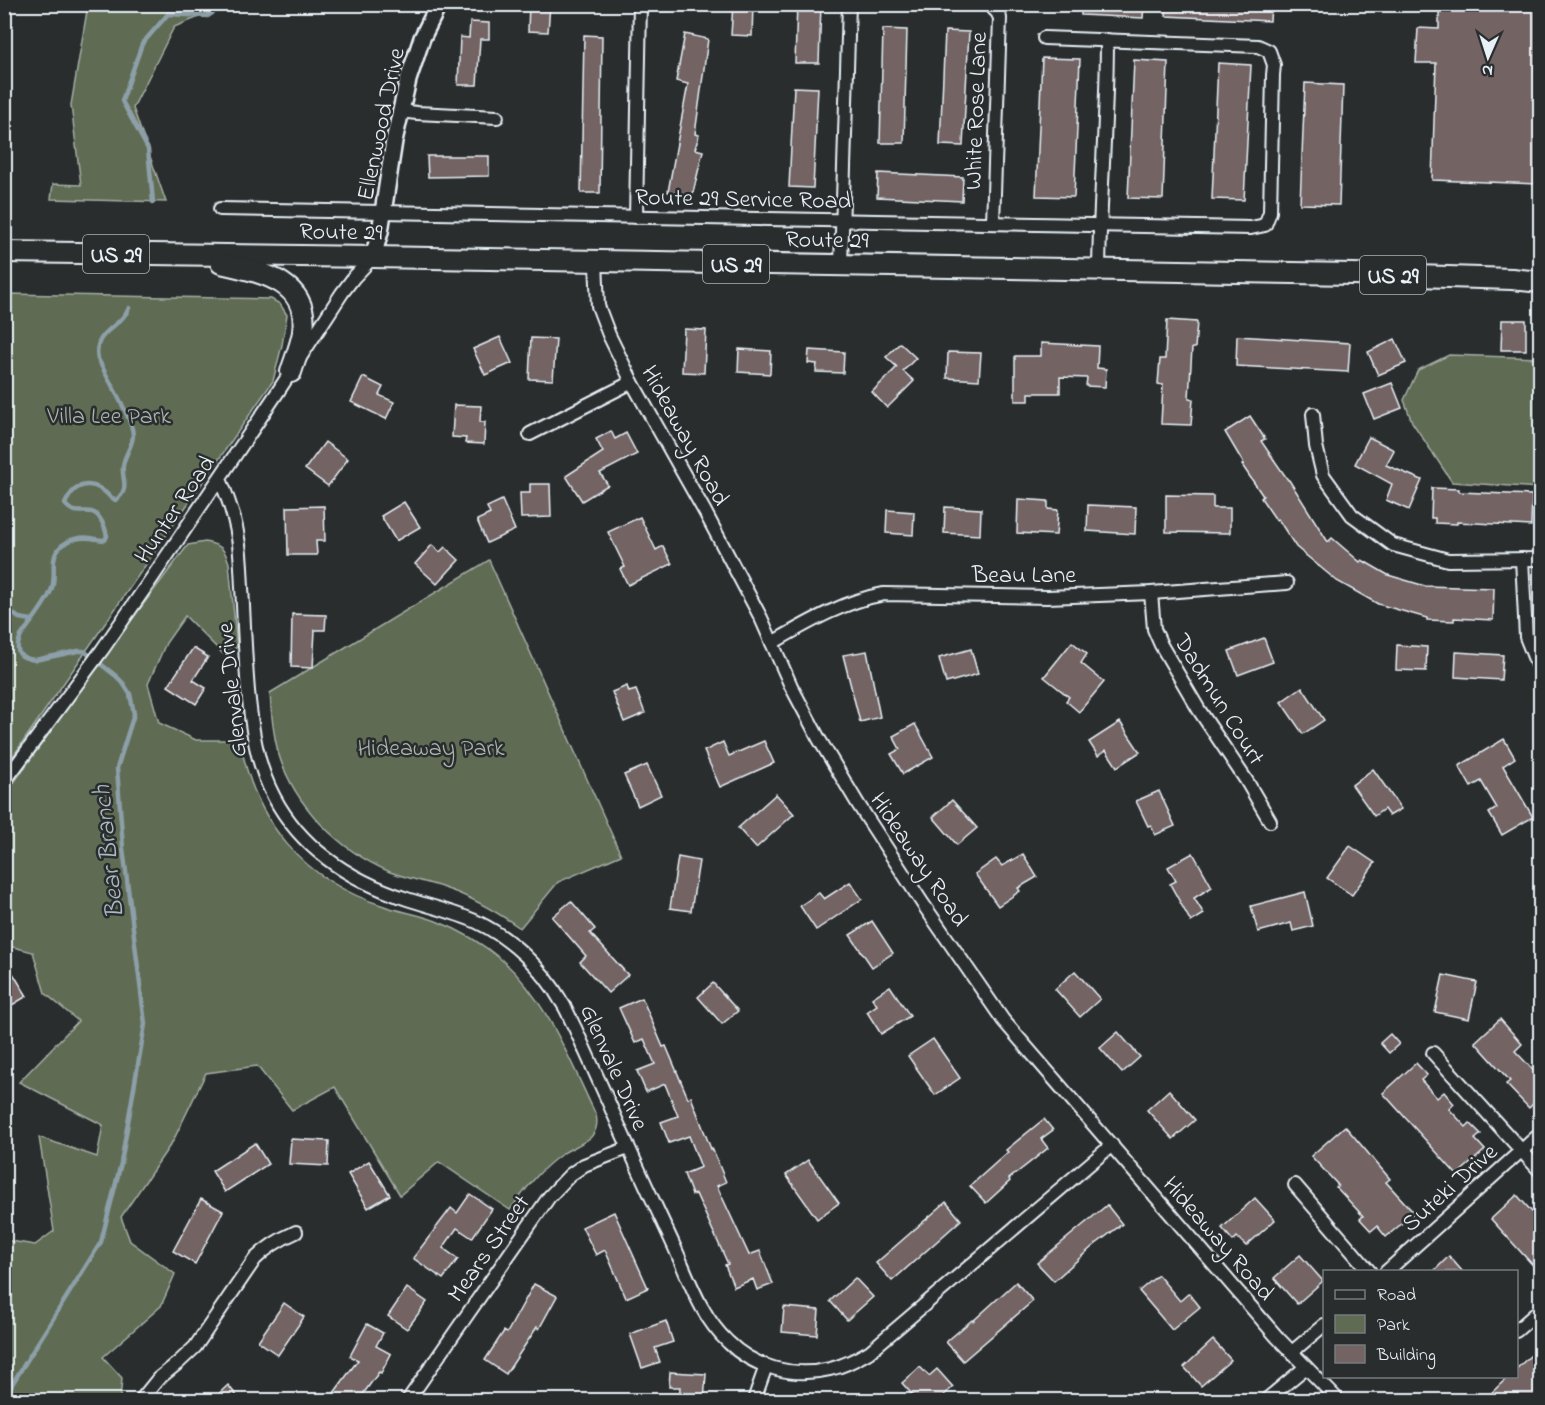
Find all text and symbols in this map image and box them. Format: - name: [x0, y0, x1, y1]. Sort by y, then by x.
- north arrow: [1458, 27, 1518, 87]
- street label: White Rose Lane: [957, 31, 998, 191]
- street label: Ellenwood Drive: [349, 45, 416, 204]
- text: N: [1481, 58, 1493, 82]
- street label: Route 29 Service Road: [635, 181, 852, 220]
- street label: Route 29: [299, 215, 384, 252]
- street label: Route 29: [785, 223, 870, 260]
- road number: US 29: [83, 235, 149, 273]
- road number: US 29: [703, 245, 769, 283]
- road number: US 29: [1360, 256, 1426, 294]
- street label: Hideaway Road: [630, 360, 737, 514]
- park label: Villa Lee Park: [46, 400, 171, 435]
- street label: Hunter Road: [127, 449, 226, 572]
- street label: Beau Lane: [971, 559, 1076, 594]
- street label: Glenvale Drive: [209, 621, 258, 759]
- street label: Dadmun Court: [1163, 627, 1272, 773]
- park label: Hideaway Park: [358, 732, 505, 768]
- water label: Bear Branch: [84, 782, 136, 920]
- street label: Hideaway Road: [859, 786, 976, 936]
- street label: Glenvale Drive: [569, 999, 656, 1137]
- street label: Suteki Drive: [1395, 1136, 1507, 1242]
- street label: Hideaway Road: [1152, 1169, 1282, 1311]
- street label: Mears Street: [440, 1188, 540, 1310]
- legend: [1323, 1270, 1518, 1378]
- text: Road: [1377, 1283, 1416, 1309]
- text: Park: [1377, 1313, 1410, 1339]
- text: Building: [1376, 1343, 1436, 1370]

